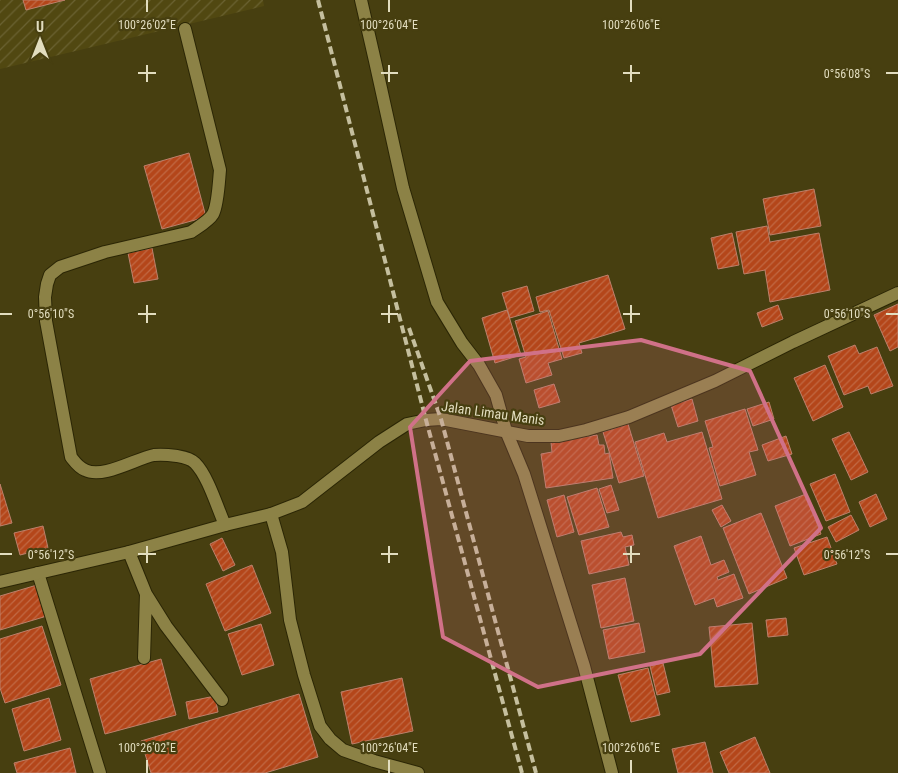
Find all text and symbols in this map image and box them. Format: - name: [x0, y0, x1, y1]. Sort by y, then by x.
- north arrow: [15, 15, 65, 65]
- text: 100°26'02"E: [118, 18, 176, 32]
- text: 100°26'04"E: [360, 18, 418, 32]
- text: 100°26'06"E: [602, 18, 660, 32]
- text: U: [36, 19, 44, 35]
- text: 0°56'08"S: [824, 67, 870, 81]
- text: 0°56'10"S: [28, 307, 74, 321]
- text: 0°56'10"S: [824, 307, 870, 321]
- street label: Jalan Limau Manis: [440, 398, 546, 428]
- text: 0°56'12"S: [28, 548, 74, 562]
- text: 0°56'12"S: [824, 548, 870, 562]
- text: 100°26'02"E: [118, 741, 176, 755]
- text: 100°26'04"E: [360, 741, 418, 755]
- text: 100°26'06"E: [602, 741, 660, 755]

